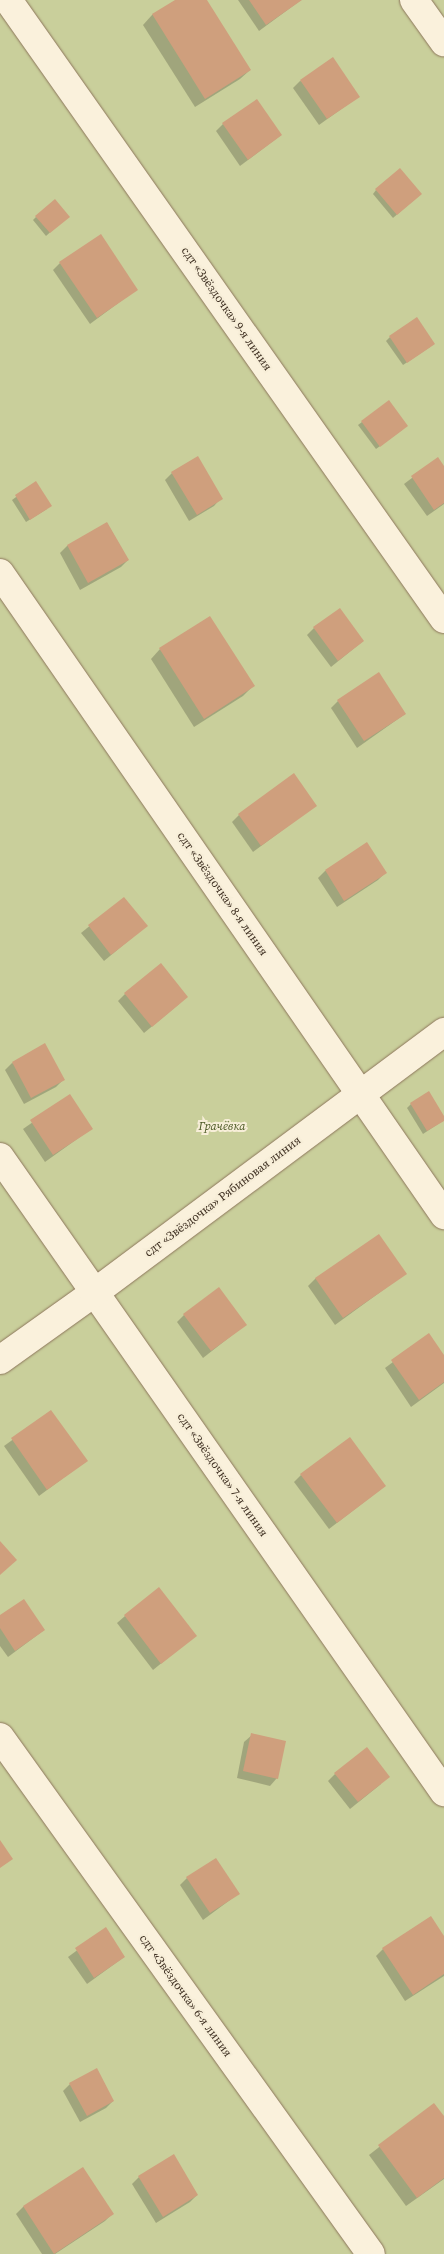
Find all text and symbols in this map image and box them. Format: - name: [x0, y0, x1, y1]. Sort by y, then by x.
- street label: сдт «Звёздочка» 9-я линия: [178, 244, 274, 374]
- street label: сдт «Звёздочка» 8-я линия: [174, 829, 270, 959]
- park label: Грачёвка: [198, 1120, 246, 1134]
- street label: сдт «Звёздочка» Рябиновая линия: [142, 1133, 304, 1261]
- street label: сдт «Звёздочка» 7-я линия: [174, 1410, 270, 1540]
- street label: сдт «Звёздочка» 6-я линия: [136, 1932, 234, 2060]

